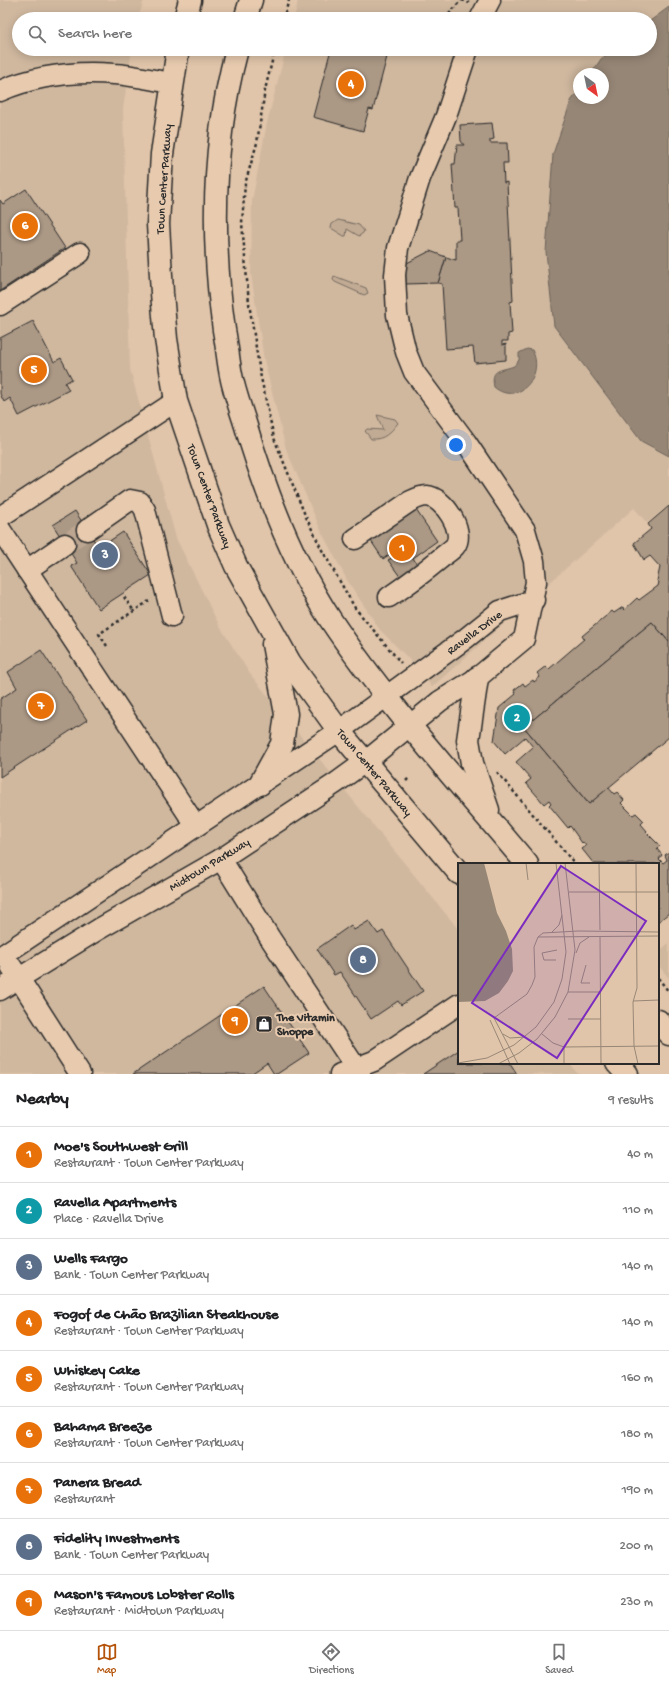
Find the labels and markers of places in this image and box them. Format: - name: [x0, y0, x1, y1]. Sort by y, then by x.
- pin: 4: [338, 69, 364, 99]
- pin: 6: [12, 211, 38, 241]
- pin: 5: [21, 355, 47, 385]
- pin: 1: [389, 533, 415, 563]
- pin: 3: [92, 540, 118, 570]
- pin: 7: [28, 691, 54, 721]
- pin: 2: [504, 703, 530, 733]
- pin: 8: [350, 945, 376, 975]
- pin: 9: [222, 1006, 248, 1036]
- place label: The Vitamin Shoppe: [276, 1012, 335, 1040]
- shop icon: The Vitamin Shoppe: [254, 1014, 274, 1034]

